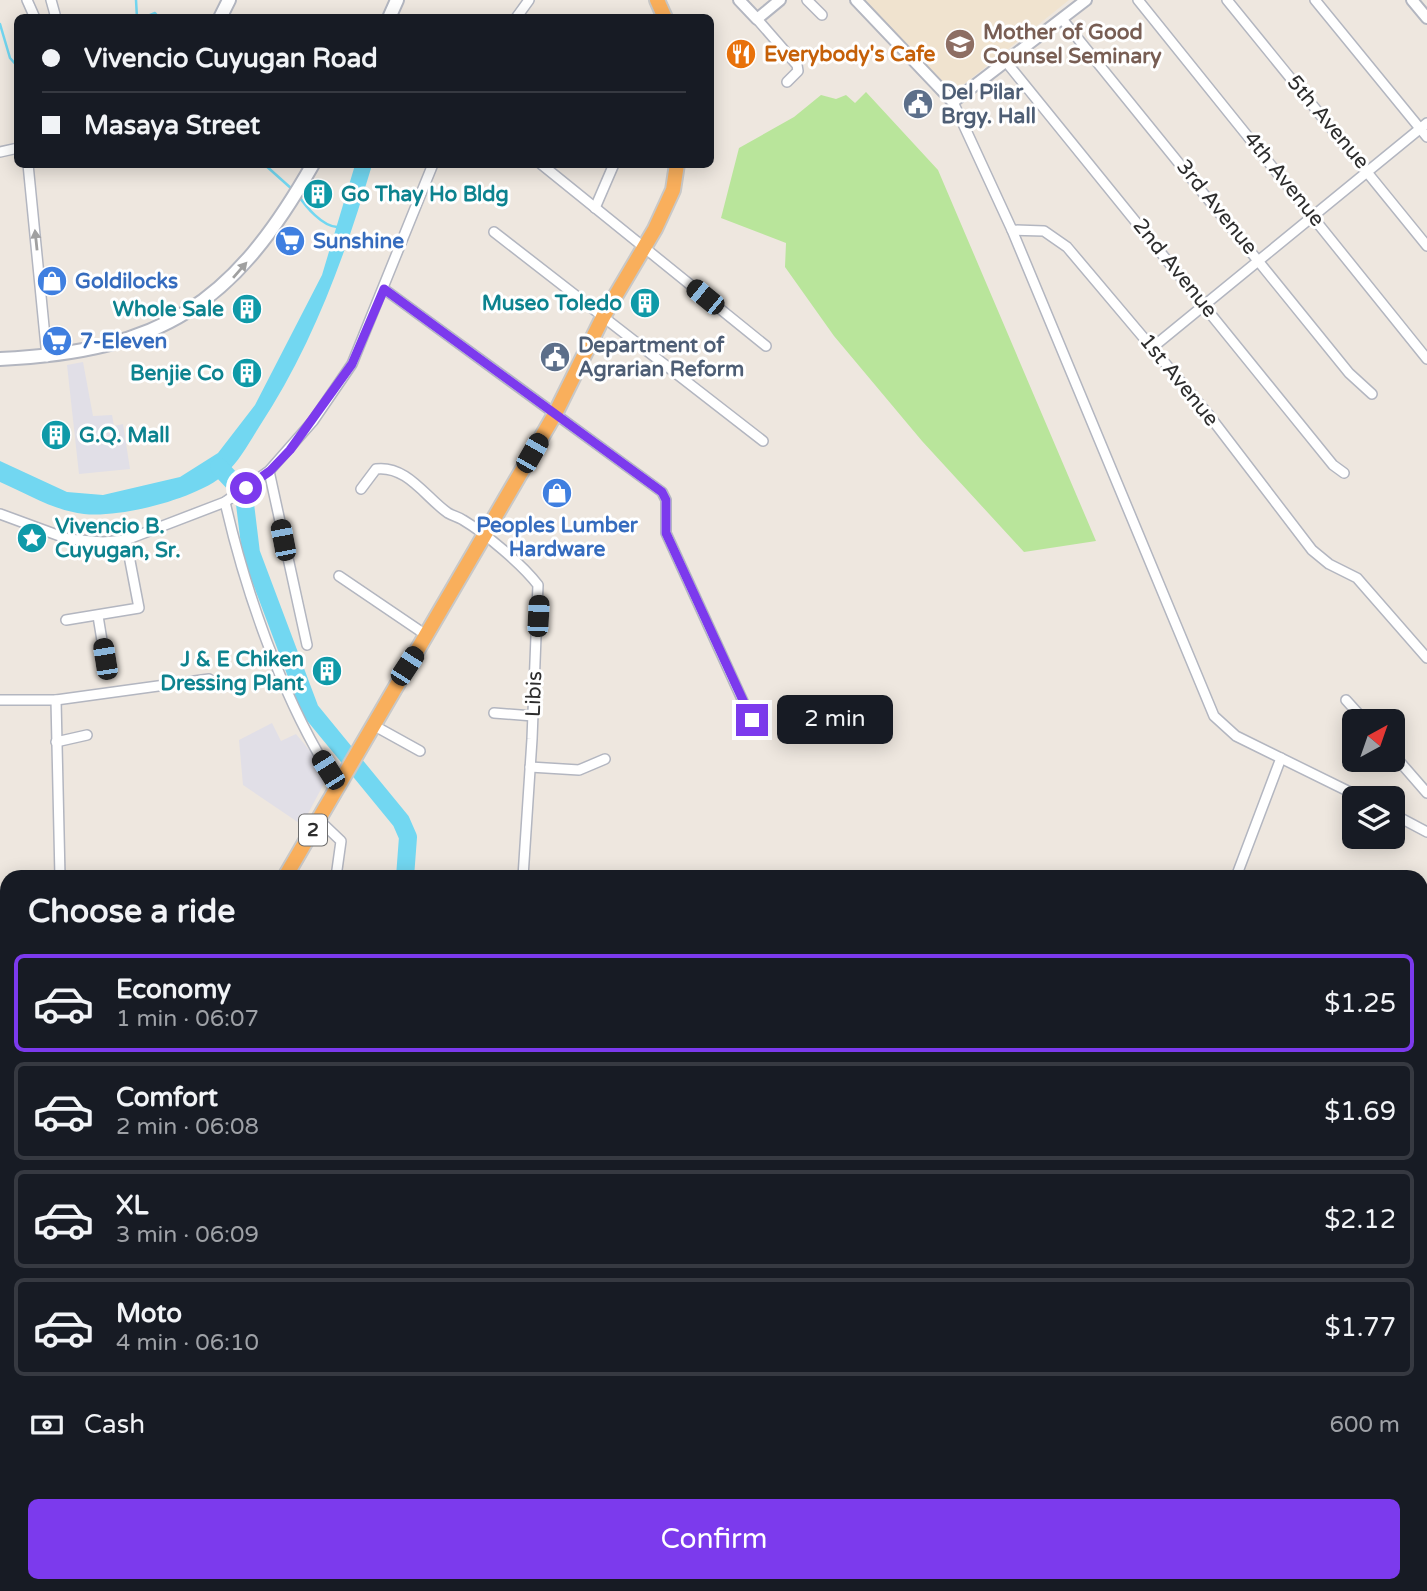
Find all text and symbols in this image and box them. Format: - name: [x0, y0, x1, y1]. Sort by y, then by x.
- place label: Mother of Good Counsel Seminary: [983, 20, 1162, 69]
- school or university icon: Mother of Good Counsel Seminary: [943, 27, 977, 61]
- restaurant icon: Everybody's Cafe: [724, 37, 758, 71]
- place label: Everybody's Cafe: [764, 42, 936, 67]
- text: Vivencio Cuyugan Road: [84, 43, 378, 74]
- street label: 5th Avenue: [1282, 70, 1374, 174]
- place label: Del Pilar Brgy. Hall: [941, 80, 1036, 129]
- public building icon: Del Pilar Brgy. Hall: [901, 87, 935, 121]
- text: Masaya Street: [84, 110, 260, 141]
- street label: 4th Avenue: [1238, 127, 1330, 231]
- street label: 3rd Avenue: [1171, 155, 1263, 260]
- building icon: Go Thay Ho Bldg: [301, 177, 335, 211]
- place label: Go Thay Ho Bldg: [341, 182, 509, 207]
- street label: 2nd Avenue: [1128, 214, 1222, 323]
- supermarket icon: Sunshine: [273, 224, 307, 258]
- one-way arrow: [30, 229, 41, 251]
- place label: Sunshine: [313, 229, 404, 254]
- one-way arrow: [232, 261, 248, 279]
- shop icon: Goldilocks: [35, 264, 69, 298]
- place label: Goldilocks: [75, 269, 178, 294]
- car: [683, 276, 728, 318]
- building icon: Museo Toledo: [628, 286, 662, 320]
- place label: Museo Toledo: [482, 291, 622, 316]
- building icon: Whole Sale: [230, 292, 264, 326]
- place label: Whole Sale: [113, 297, 224, 322]
- supermarket icon: 7-Eleven: [40, 324, 74, 358]
- place label: 7-Eleven: [80, 329, 167, 354]
- street label: 1st Avenue: [1134, 329, 1224, 431]
- place label: Department of Agrarian Reform: [578, 333, 744, 382]
- public building icon: Department of Agrarian Reform: [538, 340, 572, 374]
- building icon: Benjie Co: [230, 356, 264, 390]
- place label: Benjie Co: [130, 361, 224, 386]
- building icon: G.Q. Mall: [39, 418, 73, 452]
- place label: G.Q. Mall: [79, 423, 170, 448]
- car: [513, 430, 552, 476]
- route start: [230, 472, 262, 504]
- shop icon: Peoples Lumber Hardware: [540, 476, 574, 510]
- place label: Peoples Lumber Hardware: [476, 513, 639, 562]
- place label: Vivencio B. Cuyugan, Sr.: [55, 514, 181, 563]
- car: [269, 517, 298, 563]
- place icon: Vivencio B. Cuyugan, Sr.: [15, 521, 49, 555]
- car: [527, 594, 550, 638]
- car: [92, 637, 119, 681]
- car: [387, 643, 428, 689]
- place label: J & E Chiken Dressing Plant: [160, 647, 304, 696]
- building icon: J & E Chiken Dressing Plant: [310, 654, 344, 688]
- street label: Libis: [521, 671, 547, 717]
- callout: 2 min: [776, 696, 892, 744]
- route end: [736, 704, 768, 736]
- text: 2 min: [804, 705, 866, 733]
- north arrow: [1342, 709, 1405, 772]
- map controls: [1342, 709, 1405, 849]
- car: [308, 747, 349, 793]
- button: layers: [1342, 786, 1405, 849]
- road number: 2: [299, 814, 327, 846]
- text: Choose a ride: [28, 893, 235, 931]
- icon: car: [32, 972, 95, 1035]
- text: Economy: [116, 974, 231, 1005]
- text: $1.25: [1324, 988, 1396, 1019]
- text: 1 min · 06:07: [116, 1005, 259, 1033]
- icon: car: [32, 1080, 95, 1143]
- text: Comfort: [116, 1082, 218, 1113]
- text: $1.69: [1324, 1096, 1396, 1127]
- text: 2 min · 06:08: [116, 1113, 259, 1141]
- icon: car: [32, 1188, 95, 1251]
- text: XL: [116, 1190, 148, 1221]
- text: $2.12: [1324, 1204, 1396, 1235]
- text: 3 min · 06:09: [116, 1221, 259, 1249]
- icon: car: [32, 1296, 95, 1359]
- text: Moto: [116, 1298, 182, 1329]
- text: $1.77: [1324, 1312, 1396, 1343]
- text: 4 min · 06:10: [116, 1329, 259, 1357]
- icon: cash: [28, 1406, 66, 1444]
- text: Cash: [84, 1409, 145, 1440]
- text: 600 m: [1330, 1411, 1400, 1439]
- button: Confirm: [28, 1499, 1400, 1579]

